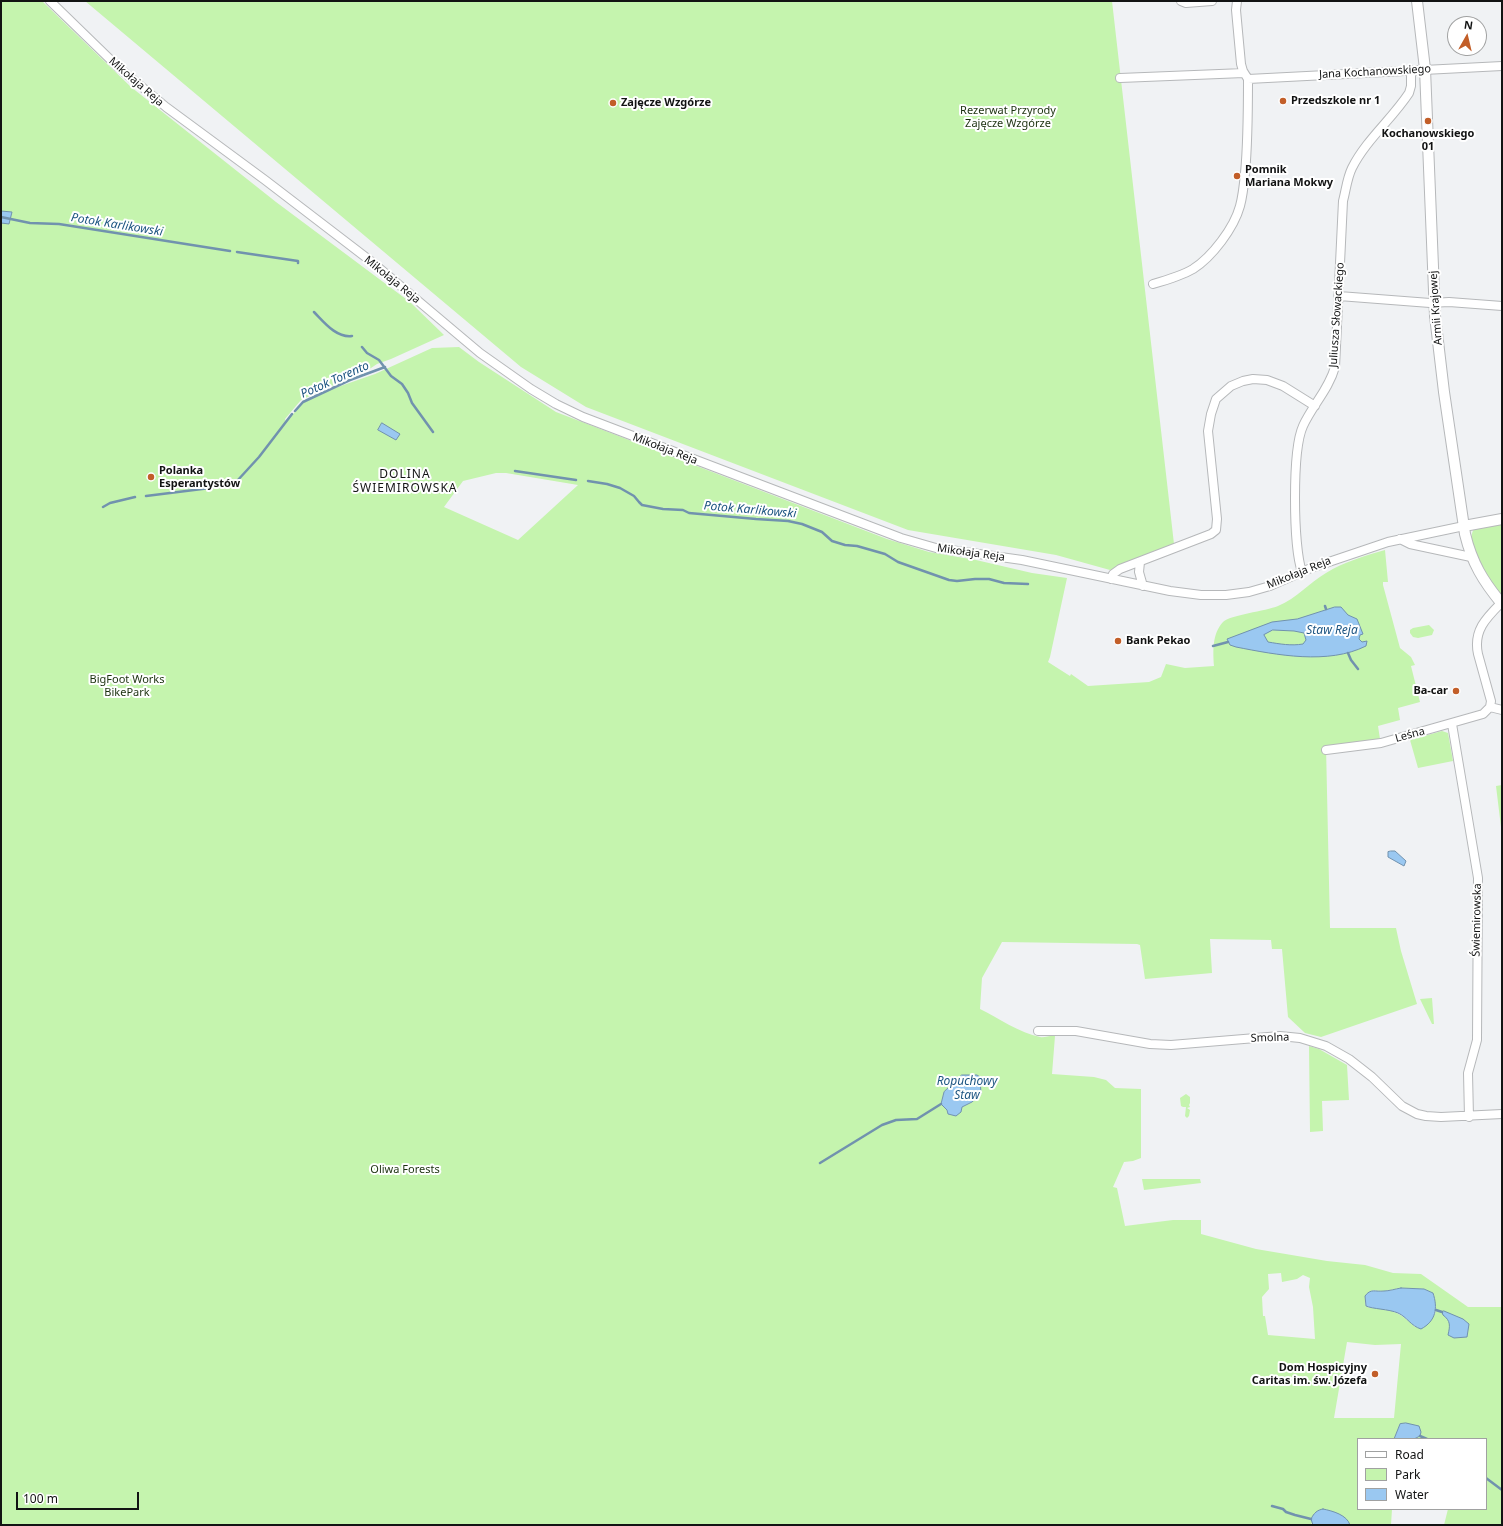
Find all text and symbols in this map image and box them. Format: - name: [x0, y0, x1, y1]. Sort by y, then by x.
- north arrow: [1447, 16, 1487, 56]
- text: N: [1463, 17, 1474, 33]
- street label: Mikołaja Reja: [106, 55, 166, 109]
- street label: Jana Kochanowskiego: [1319, 62, 1431, 82]
- place label: Przedszkole nr 1: [1291, 94, 1380, 108]
- place label: Zajęcze Wzgórze: [621, 96, 711, 110]
- marker: Przedszkole nr 1: [1278, 96, 1288, 106]
- marker: Zajęcze Wzgórze: [608, 98, 618, 108]
- park label: Rezerwat Przyrody Zajęcze Wzgórze: [960, 104, 1056, 130]
- marker: Kochanowskiego 01: [1423, 116, 1433, 126]
- place label: Kochanowskiego 01: [1382, 127, 1474, 153]
- place label: Pomnik Mariana Mokwy: [1245, 163, 1333, 189]
- marker: Pomnik Mariana Mokwy: [1232, 171, 1242, 181]
- water label: Potok Karlikowski: [70, 211, 164, 239]
- street label: Mikołaja Reja: [361, 253, 423, 307]
- street label: Juliusza Słowackiego: [1327, 262, 1347, 368]
- street label: Armii Krajowej: [1427, 270, 1445, 346]
- water label: Potok Torento: [298, 358, 372, 402]
- street label: Mikołaja Reja: [631, 431, 699, 467]
- place label: Polanka Esperantystów: [159, 464, 240, 490]
- district label: DOLINA ŚWIEMIROWSKA: [353, 468, 457, 496]
- marker: Polanka Esperantystów: [146, 472, 156, 482]
- water label: Potok Karlikowski: [703, 499, 797, 521]
- street label: Mikołaja Reja: [936, 542, 1006, 564]
- street label: Mikołaja Reja: [1265, 554, 1333, 592]
- water label: Staw Reja: [1306, 624, 1358, 638]
- place label: Bank Pekao: [1126, 634, 1190, 648]
- marker: Bank Pekao: [1113, 636, 1123, 646]
- park label: BigFoot Works BikePark: [90, 673, 164, 699]
- place label: Ba-car: [1413, 684, 1448, 698]
- marker: Ba-car: [1451, 686, 1461, 696]
- street label: Leśna: [1394, 725, 1426, 745]
- street label: Świemirowska: [1470, 883, 1484, 957]
- street label: Smolna: [1250, 1031, 1290, 1045]
- water label: Ropuchowy Staw: [937, 1075, 997, 1103]
- park label: Oliwa Forests: [370, 1163, 440, 1177]
- place label: Dom Hospicyjny Caritas im. św. Józefa: [1252, 1361, 1367, 1387]
- marker: Dom Hospicyjny Caritas im. św. Józefa: [1370, 1369, 1380, 1379]
- legend: [1357, 1438, 1487, 1510]
- text: Road: [1395, 1446, 1424, 1463]
- text: Park: [1395, 1466, 1420, 1483]
- scale bar: [18, 1484, 141, 1510]
- text: Water: [1395, 1486, 1429, 1503]
- text: 100 m: [23, 1490, 58, 1507]

